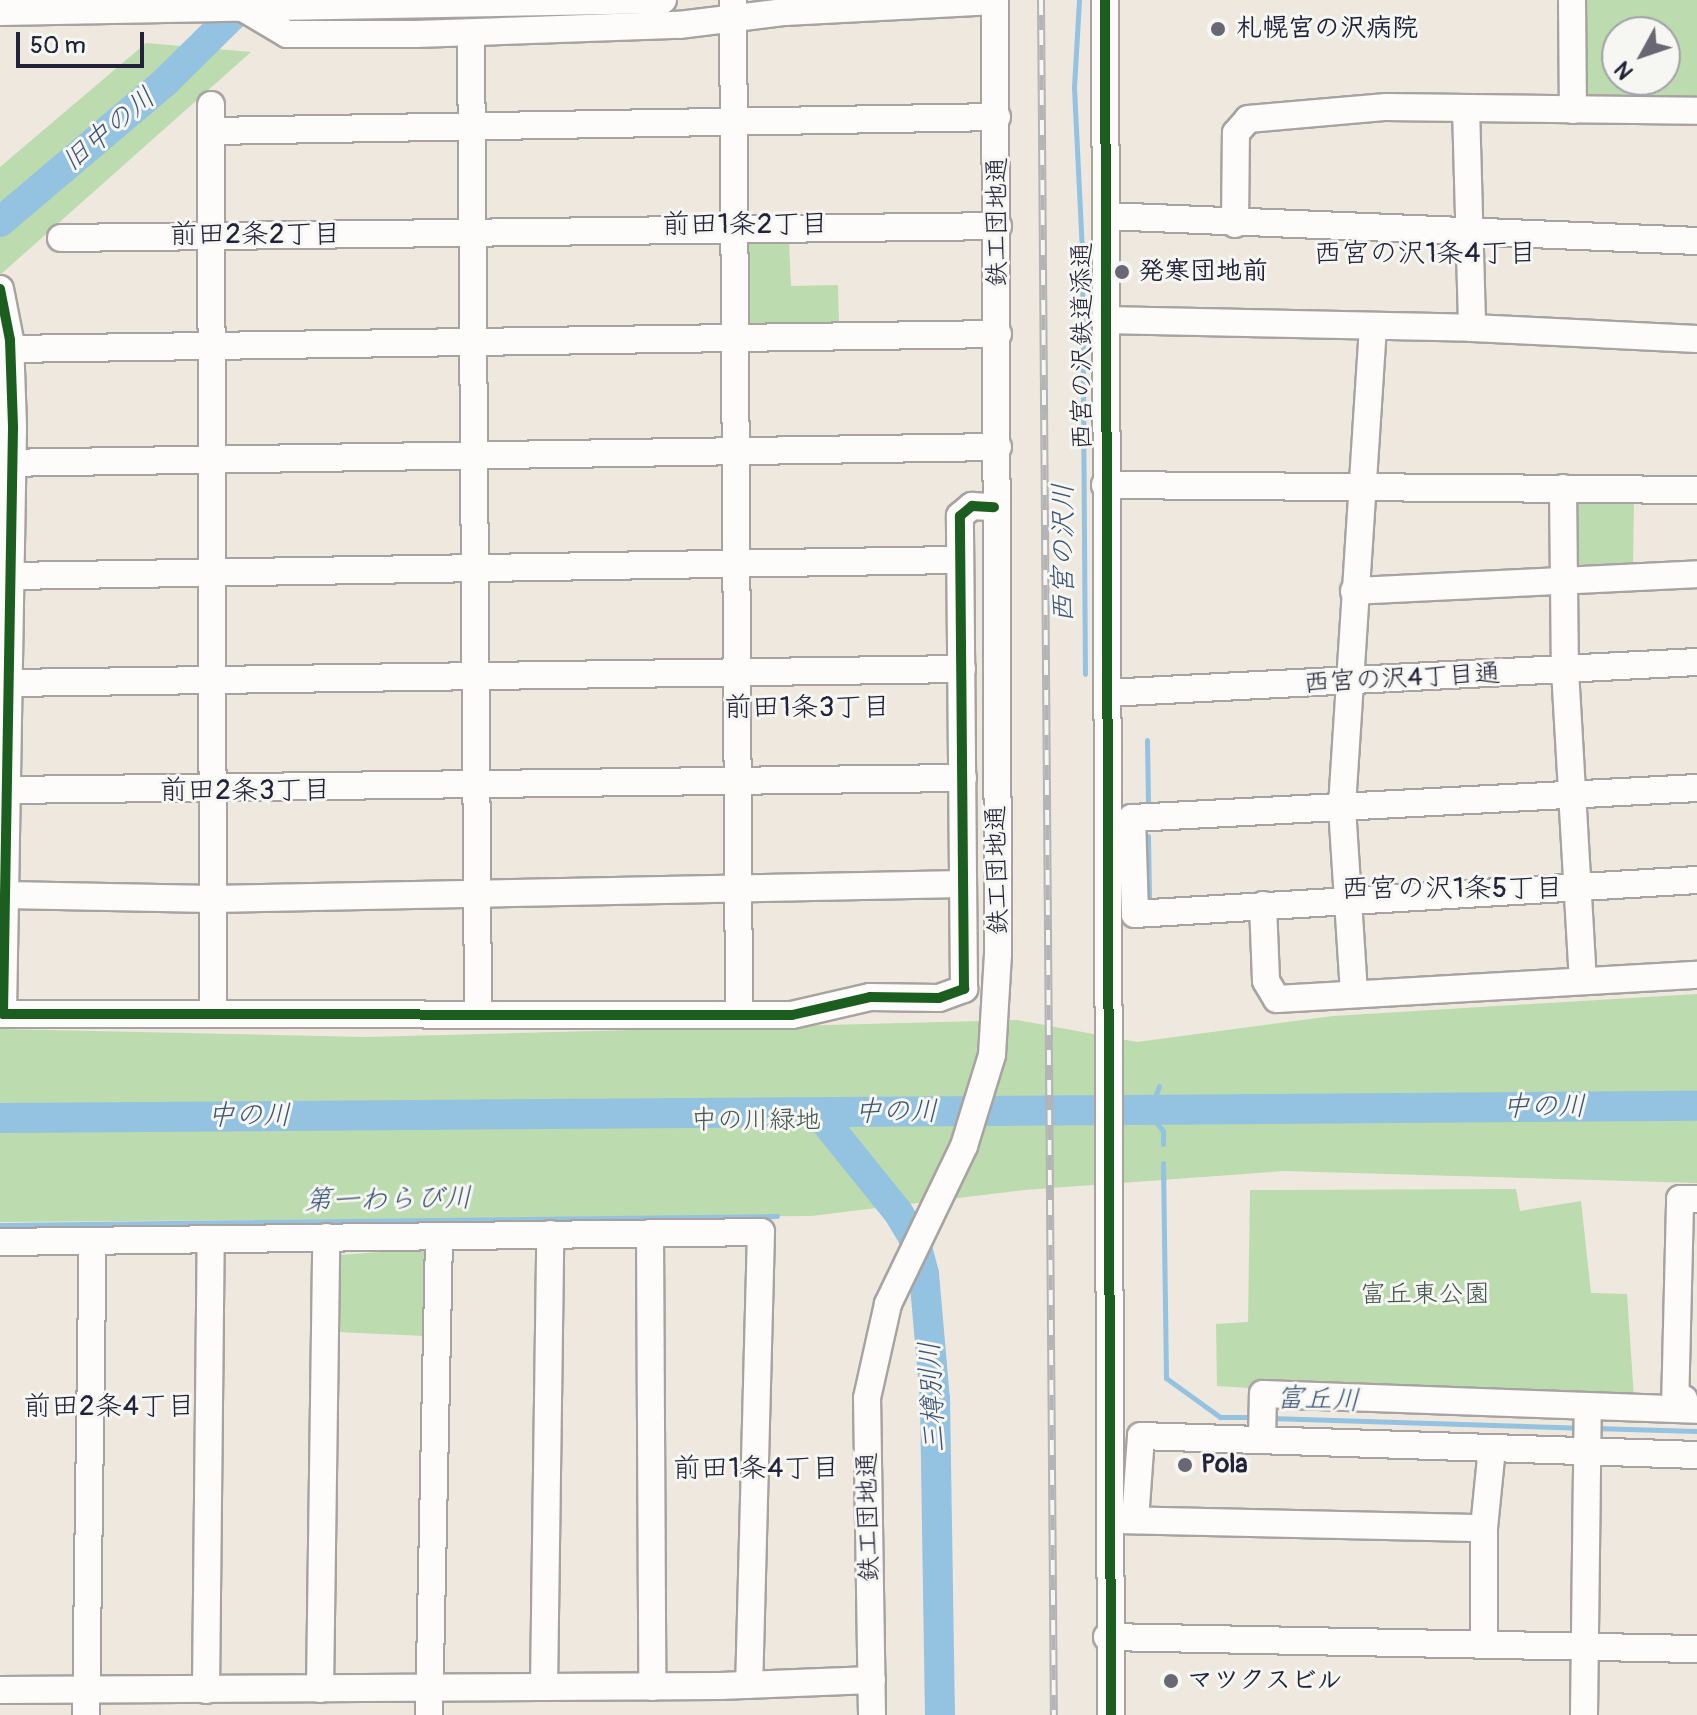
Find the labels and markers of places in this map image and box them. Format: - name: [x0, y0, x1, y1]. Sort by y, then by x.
- place label: 札幌宮の沢病院: [1236, 13, 1418, 45]
- marker: 札幌宮の沢病院: [1207, 18, 1229, 40]
- place label: 発寒団地前: [1138, 256, 1268, 288]
- marker: 発寒団地前: [1113, 263, 1131, 281]
- place label: Pola: [1201, 1449, 1248, 1481]
- marker: Pola: [1176, 1456, 1194, 1474]
- place label: マツクスビル: [1187, 1665, 1343, 1697]
- marker: マツクスビル: [1162, 1672, 1180, 1690]

